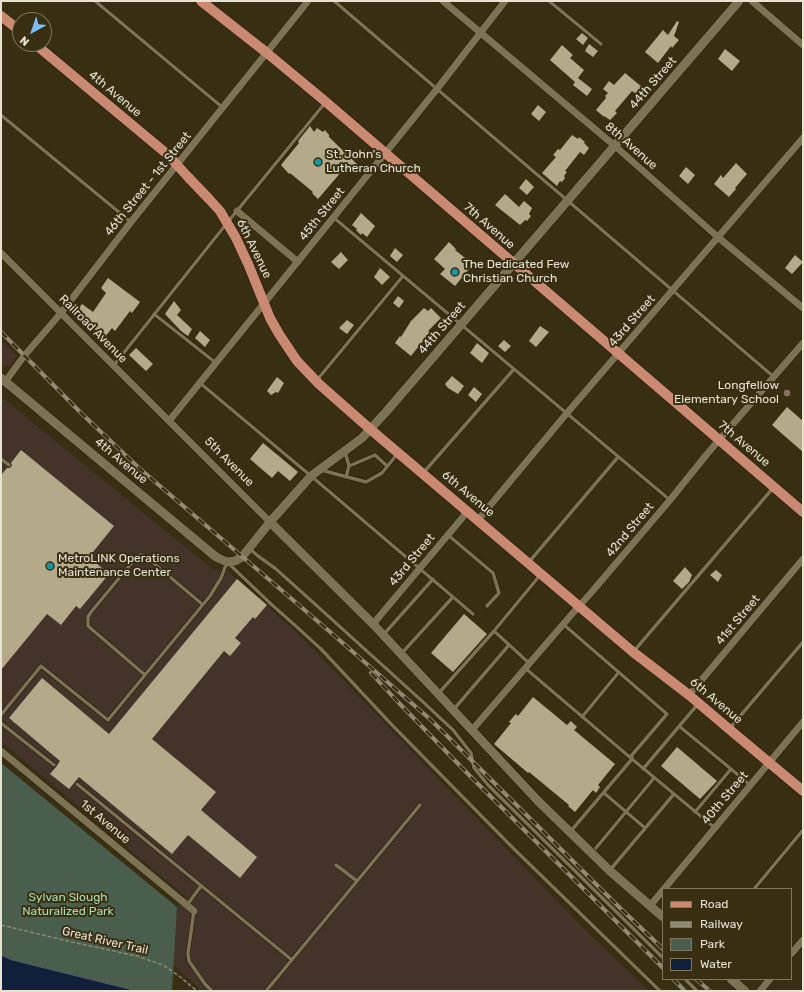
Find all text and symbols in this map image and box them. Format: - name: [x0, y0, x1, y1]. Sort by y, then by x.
- north arrow: [12, 12, 52, 52]
- text: N: [17, 33, 32, 48]
- street label: 44th Street: [626, 54, 680, 112]
- street label: 4th Avenue: [86, 68, 144, 120]
- street label: 8th Avenue: [602, 119, 660, 173]
- street label: 46th Street - 1st Street: [102, 129, 194, 239]
- place label: St. John's Lutheran Church: [326, 148, 421, 176]
- marker: St. John's Lutheran Church: [313, 157, 323, 167]
- street label: 45th Street: [296, 185, 348, 243]
- street label: 7th Avenue: [460, 200, 518, 252]
- street label: 6th Avenue: [233, 217, 275, 281]
- place label: The Dedicated Few Christian Church: [463, 258, 569, 286]
- marker: The Dedicated Few Christian Church: [450, 267, 460, 277]
- street label: Railroad Avenue: [56, 292, 130, 366]
- street label: 43rd Street: [606, 292, 658, 350]
- street label: 44th Street: [415, 299, 469, 357]
- place label: Longfellow Elementary School: [674, 379, 779, 407]
- marker: Longfellow Elementary School: [782, 388, 792, 398]
- street label: 7th Avenue: [715, 418, 773, 470]
- street label: 5th Avenue: [201, 434, 257, 490]
- street label: 4th Avenue: [92, 435, 150, 487]
- street label: 6th Avenue: [439, 468, 497, 520]
- street label: 42nd Street: [603, 500, 657, 560]
- street label: 43rd Street: [386, 531, 438, 589]
- place label: MetroLINK Operations Maintenance Center: [58, 552, 180, 580]
- marker: MetroLINK Operations Maintenance Center: [45, 561, 55, 571]
- street label: 41st Street: [713, 592, 763, 648]
- street label: 6th Avenue: [687, 675, 745, 727]
- street label: 40th Street: [699, 769, 751, 827]
- street label: 1st Avenue: [77, 797, 133, 847]
- legend: [662, 888, 792, 980]
- park label: Sylvan Slough Naturalized Park: [22, 891, 114, 919]
- text: Road: [700, 897, 728, 911]
- text: Railway: [700, 917, 743, 931]
- street label: Great River Trail: [61, 924, 149, 958]
- text: Park: [700, 937, 725, 951]
- text: Water: [700, 957, 732, 971]

